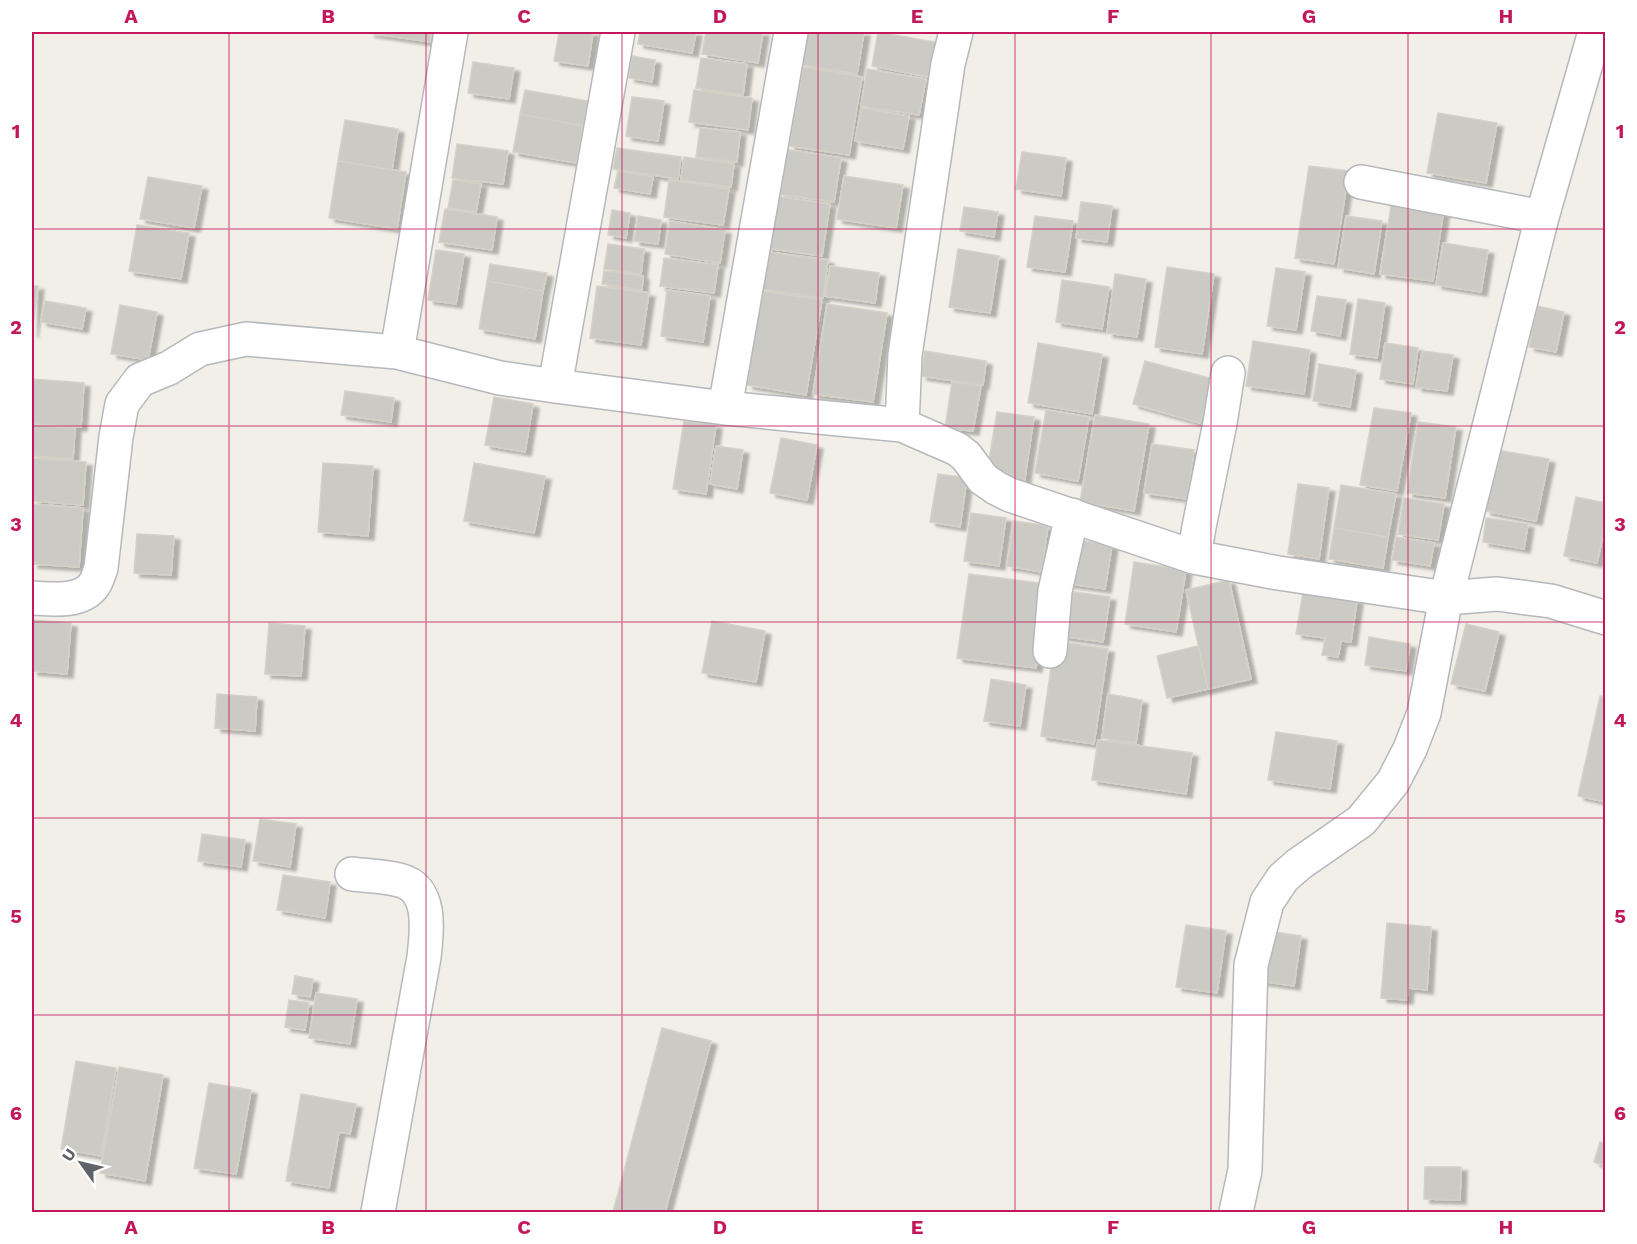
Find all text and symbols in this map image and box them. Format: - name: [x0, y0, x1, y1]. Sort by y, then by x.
- text: A: [124, 4, 138, 28]
- text: B: [321, 4, 335, 28]
- text: C: [517, 4, 531, 28]
- text: D: [713, 4, 727, 28]
- text: E: [911, 4, 923, 28]
- text: F: [1107, 4, 1119, 28]
- text: G: [1302, 4, 1316, 28]
- text: H: [1499, 4, 1513, 28]
- text: 1: [12, 119, 20, 143]
- text: 1: [1616, 119, 1624, 143]
- text: 2: [10, 315, 22, 339]
- text: 2: [1614, 315, 1626, 339]
- text: 3: [10, 512, 22, 536]
- text: 3: [1614, 512, 1626, 536]
- text: 4: [10, 708, 23, 732]
- text: 4: [1614, 708, 1627, 732]
- text: 5: [10, 904, 22, 928]
- text: 5: [1614, 904, 1626, 928]
- text: 6: [10, 1101, 22, 1125]
- text: 6: [1614, 1101, 1626, 1125]
- north arrow: [51, 1133, 111, 1193]
- text: U: [58, 1145, 80, 1165]
- text: A: [124, 1215, 138, 1239]
- text: B: [321, 1215, 335, 1239]
- text: C: [517, 1215, 531, 1239]
- text: D: [713, 1215, 727, 1239]
- text: E: [911, 1215, 923, 1239]
- text: F: [1107, 1215, 1119, 1239]
- text: G: [1302, 1215, 1316, 1239]
- text: H: [1499, 1215, 1513, 1239]

